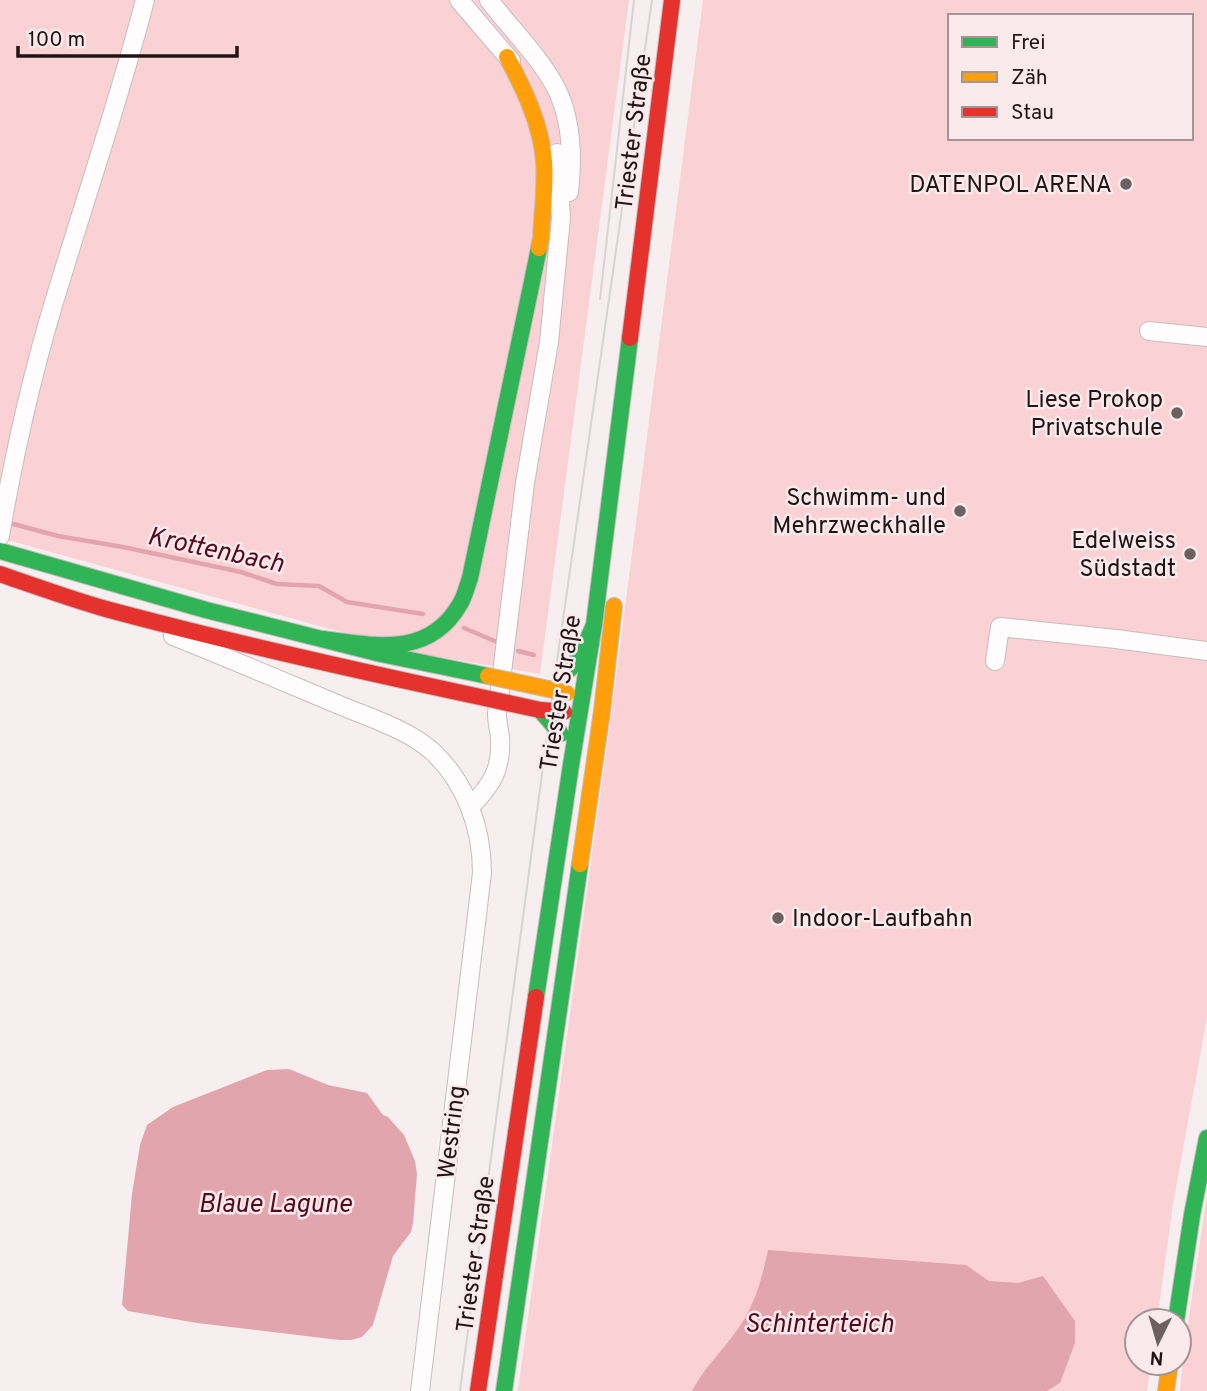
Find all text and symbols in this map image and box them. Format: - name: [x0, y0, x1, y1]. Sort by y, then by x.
- scale bar: [18, 14, 236, 58]
- legend: [948, 14, 1193, 140]
- text: 100 m: [28, 27, 85, 54]
- text: Frei: [1011, 30, 1046, 57]
- street label: Triester Straße: [610, 52, 659, 212]
- text: Zäh: [1011, 65, 1048, 92]
- text: Stau: [1011, 100, 1054, 127]
- place label: DATENPOL ARENA: [909, 171, 1112, 201]
- marker: DATENPOL ARENA: [1118, 176, 1134, 192]
- place label: Liese Prokop Privatschule: [1025, 386, 1163, 444]
- marker: Liese Prokop Privatschule: [1169, 405, 1185, 421]
- place label: Schwimm- und Mehrzweckhalle: [772, 484, 946, 542]
- marker: Schwimm- und Mehrzweckhalle: [952, 503, 968, 519]
- water label: Krottenbach: [144, 521, 287, 582]
- place label: Edelweiss Südstadt: [1071, 527, 1176, 585]
- marker: Edelweiss Südstadt: [1182, 546, 1198, 562]
- street label: Triester Straße: [535, 613, 589, 774]
- place label: Indoor-Laufbahn: [792, 905, 973, 935]
- marker: Indoor-Laufbahn: [770, 910, 786, 926]
- street label: Westring: [432, 1084, 474, 1181]
- street label: Triester Straße: [451, 1174, 503, 1334]
- water label: Blaue Lagune: [198, 1189, 352, 1222]
- north arrow: [1123, 1307, 1193, 1377]
- water label: Schinterteich: [744, 1309, 894, 1342]
- text: N: [1149, 1344, 1165, 1369]

